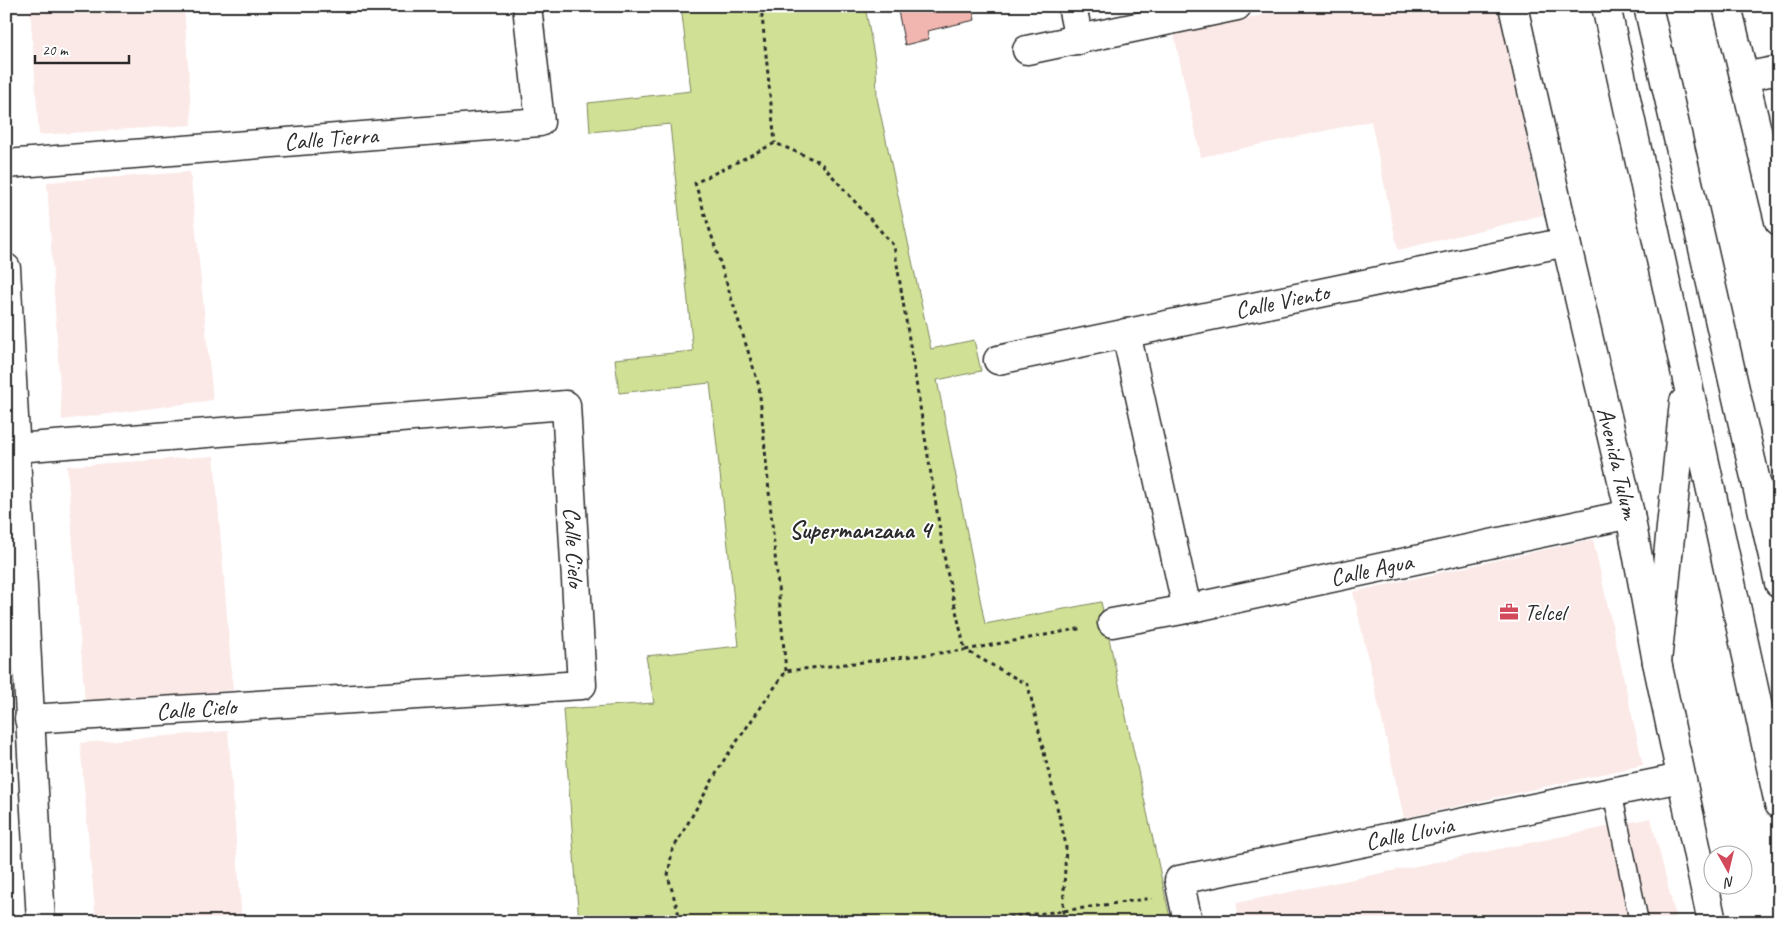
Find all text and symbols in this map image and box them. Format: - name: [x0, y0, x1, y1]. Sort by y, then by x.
- scale bar: [35, 32, 129, 64]
- text: 20 m: [42, 41, 69, 60]
- street label: Calle Tierra: [283, 120, 380, 157]
- street label: Calle Viento: [1232, 276, 1334, 325]
- street label: Avenida Tulum: [1590, 404, 1646, 523]
- street label: Calle Cielo: [557, 506, 592, 590]
- district label: Supermanzana 4: [789, 514, 934, 546]
- street label: Calle Agua: [1328, 546, 1417, 593]
- place label: Telcel: [1524, 597, 1569, 627]
- office icon: Telcel: [1498, 601, 1520, 623]
- street label: Calle Cielo: [155, 691, 239, 727]
- street label: Calle Lluvia: [1363, 809, 1457, 857]
- north arrow: [1702, 846, 1752, 896]
- text: N: [1722, 873, 1735, 892]

